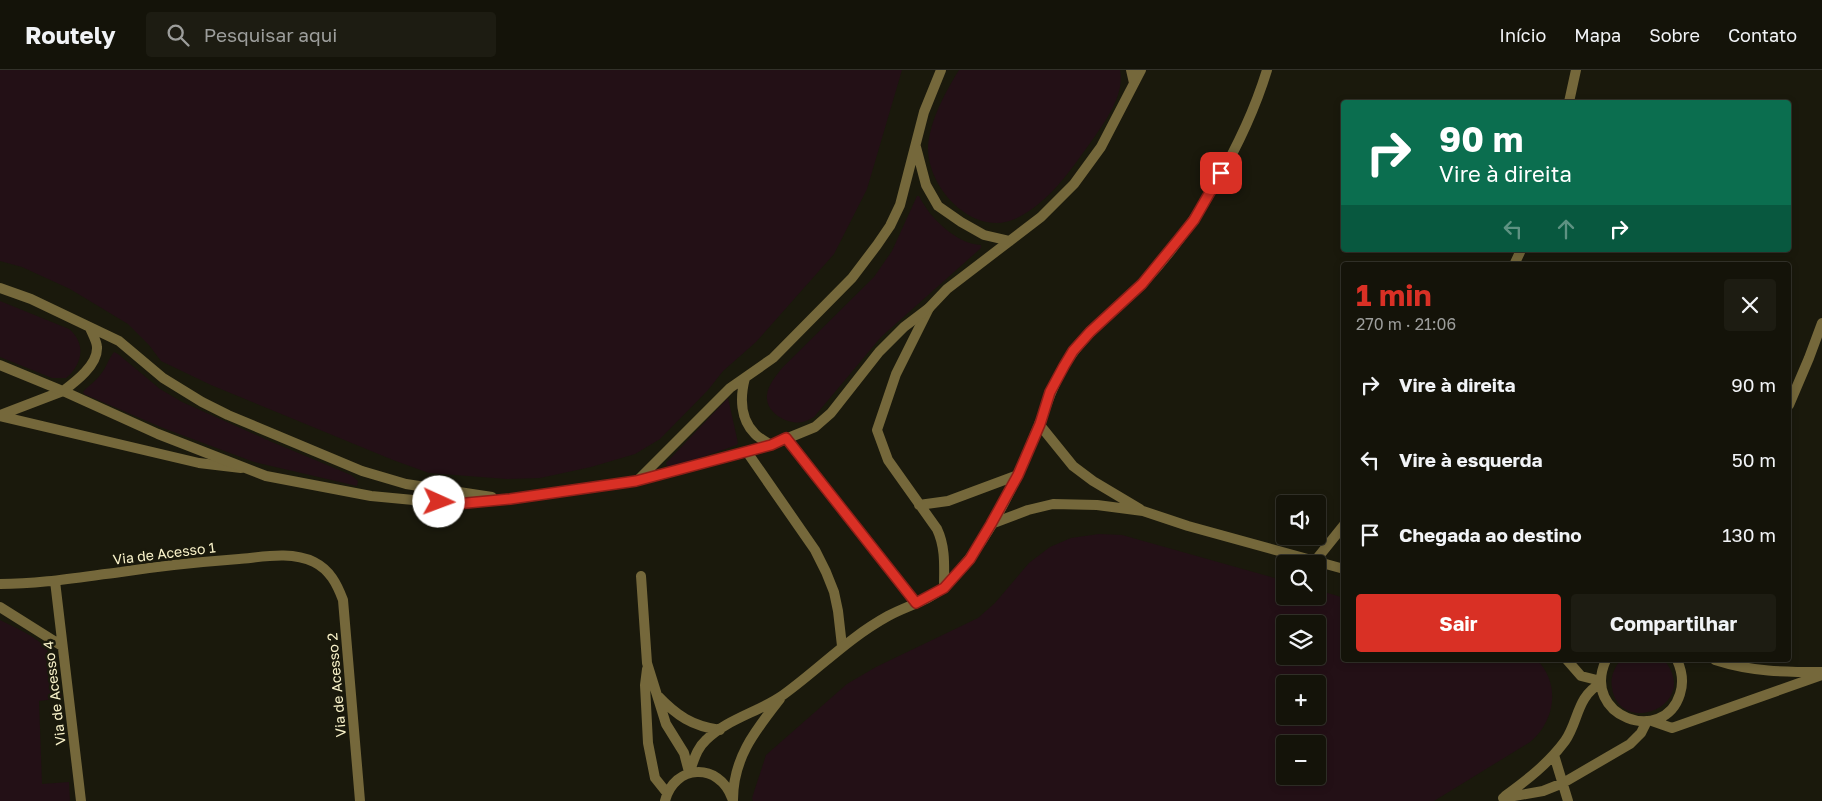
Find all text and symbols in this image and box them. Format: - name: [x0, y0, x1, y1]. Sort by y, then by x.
- search box: [146, 12, 496, 57]
- text: Routely: [25, 20, 116, 49]
- icon: search: [164, 21, 192, 49]
- text: Pesquisar aqui: [204, 23, 337, 46]
- text: Início: [1499, 24, 1546, 46]
- text: Mapa: [1574, 24, 1621, 46]
- text: Sobre: [1649, 24, 1700, 46]
- text: Contato: [1728, 24, 1797, 46]
- text: 90 m: [1439, 118, 1523, 160]
- icon: right: [1356, 120, 1421, 185]
- pin: [1200, 152, 1242, 194]
- icon: arrive: [1207, 159, 1235, 187]
- text: Vire à direita: [1439, 160, 1572, 187]
- icon: left: [1499, 215, 1527, 243]
- icon: ahead: [1552, 215, 1580, 243]
- icon: right: [1605, 215, 1633, 243]
- text: 1 min: [1356, 277, 1432, 313]
- button: close: [1724, 279, 1776, 331]
- text: 270 m · 21:06: [1356, 314, 1456, 334]
- icon: right: [1356, 371, 1384, 399]
- text: Vire à direita: [1399, 373, 1516, 396]
- text: 90 m: [1731, 373, 1776, 396]
- icon: left: [1356, 446, 1384, 474]
- text: Vire à esquerda: [1399, 448, 1542, 471]
- text: 50 m: [1732, 448, 1776, 471]
- position arrow: [412, 475, 464, 527]
- map controls: [1276, 495, 1326, 785]
- button: sound: [1276, 495, 1326, 545]
- icon: arrive: [1356, 521, 1384, 549]
- text: Chegada ao destino: [1399, 523, 1582, 546]
- text: 130 m: [1722, 523, 1776, 546]
- street label: Via de Acesso 1: [112, 538, 217, 568]
- button: search: [1276, 555, 1326, 605]
- button: Sair: [1356, 594, 1561, 652]
- button: Compartilhar: [1571, 594, 1776, 652]
- button: layers: [1276, 615, 1326, 665]
- street label: Via de Acesso 2: [323, 632, 349, 738]
- street label: Via de Acesso 4: [39, 640, 69, 746]
- button: +: [1276, 675, 1326, 725]
- button: −: [1276, 735, 1326, 785]

